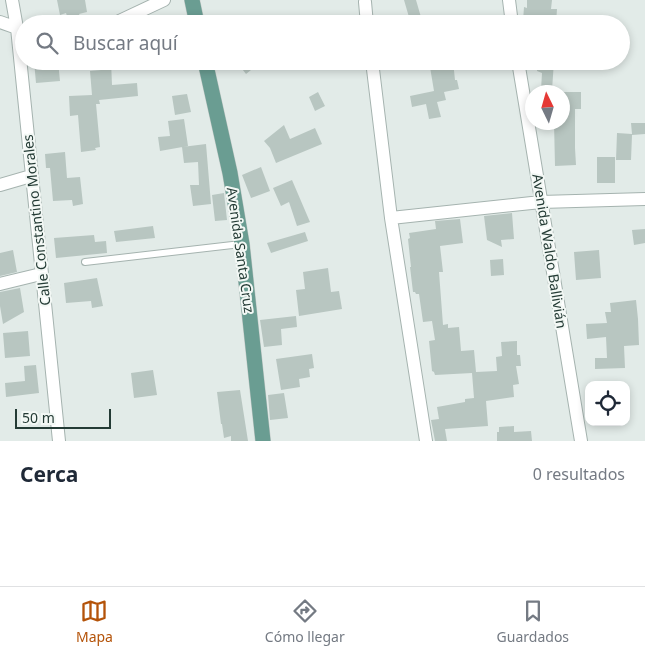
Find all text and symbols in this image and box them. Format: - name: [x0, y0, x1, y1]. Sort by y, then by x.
- search box: [15, 15, 630, 70]
- icon: search: [33, 29, 61, 57]
- text: Buscar aquí: [73, 30, 178, 56]
- north arrow: [525, 85, 570, 130]
- street label: Calle Constantino Morales: [18, 133, 54, 306]
- street label: Avenida Waldo Ballivián: [528, 172, 572, 330]
- street label: Avenida Santa Cruz: [223, 186, 259, 315]
- map controls: [585, 381, 630, 426]
- button: locate: [585, 381, 630, 426]
- scale bar: [15, 406, 111, 429]
- text: 50 m: [22, 408, 55, 427]
- text: Cerca: [20, 460, 78, 488]
- text: 0 resultados: [533, 463, 625, 485]
- tab: Mapa: [76, 597, 113, 646]
- tab: Cómo llegar: [265, 597, 345, 646]
- tab: Guardados: [497, 597, 569, 646]

